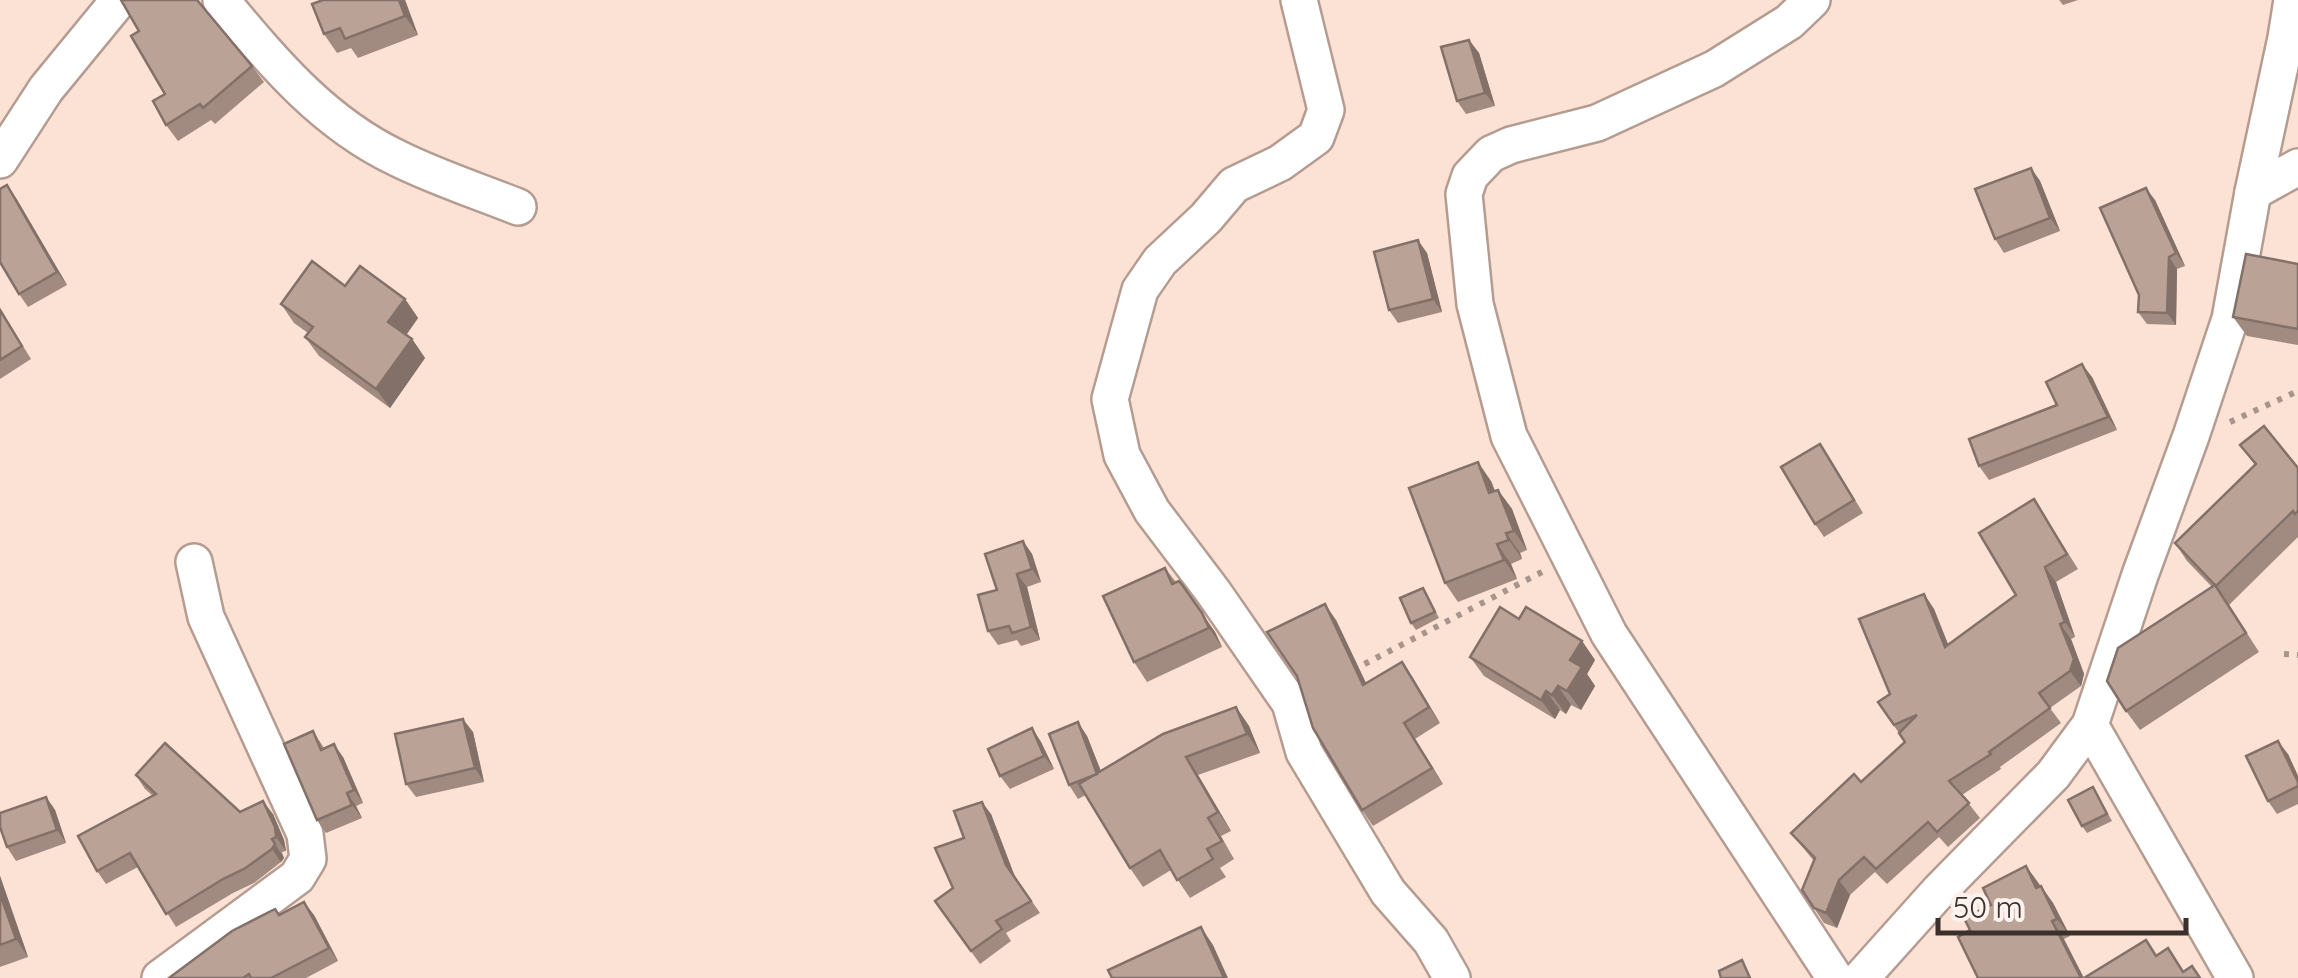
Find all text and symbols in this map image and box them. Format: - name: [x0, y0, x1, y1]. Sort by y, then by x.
- scale bar: [1938, 873, 2186, 935]
- text: 50 m: [1953, 888, 2023, 926]

